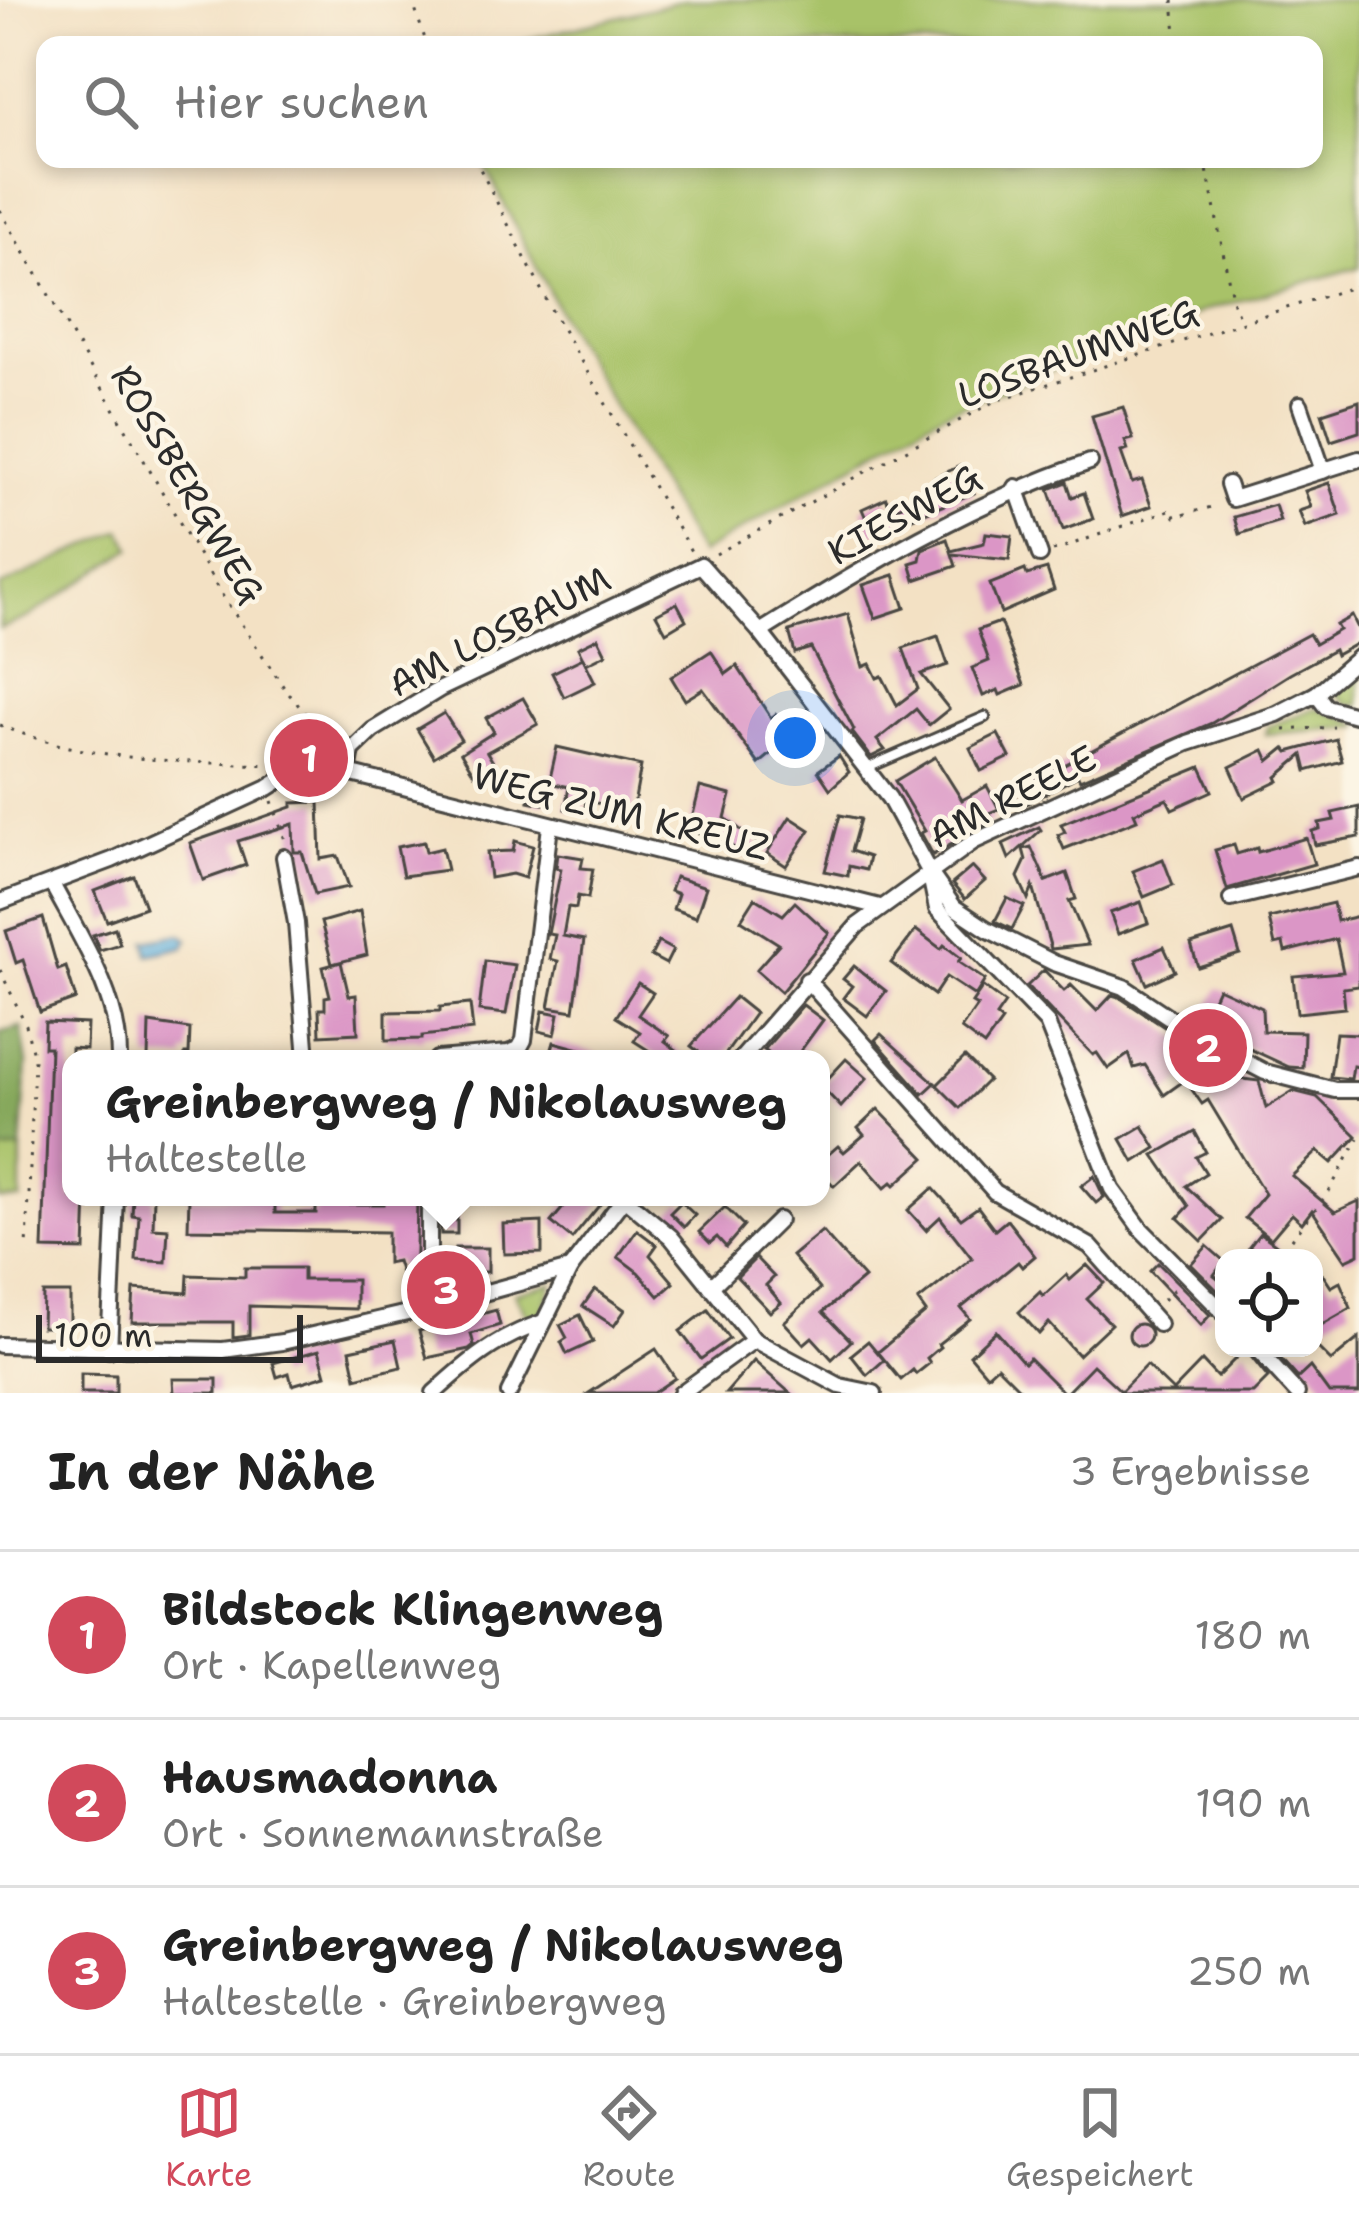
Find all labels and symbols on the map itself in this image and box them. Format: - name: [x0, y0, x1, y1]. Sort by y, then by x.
- street label: LOSBAUMWEG: [951, 287, 1205, 420]
- street label: ROSSBERGWEG: [99, 356, 276, 613]
- street label: KIESWEG: [819, 452, 990, 577]
- street label: AM LOSBAUM: [380, 554, 619, 708]
- your location: [765, 708, 825, 768]
- pin: 1: [270, 713, 348, 803]
- street label: AM REELE: [920, 733, 1104, 859]
- street label: WEG ZUM KREUZ: [468, 751, 774, 872]
- pin: 2: [1169, 1003, 1247, 1093]
- pin: 3: [407, 1245, 485, 1335]
- scale bar: [36, 1309, 303, 1362]

